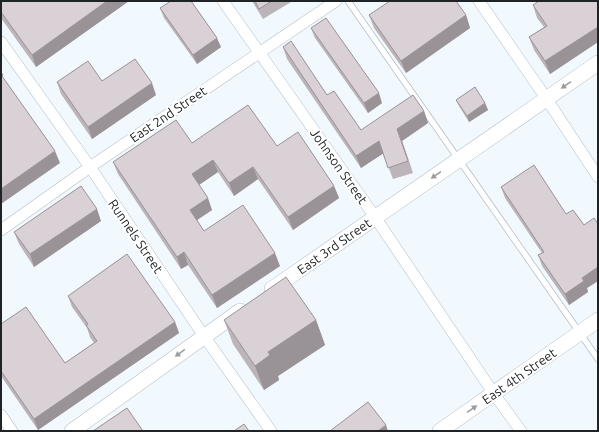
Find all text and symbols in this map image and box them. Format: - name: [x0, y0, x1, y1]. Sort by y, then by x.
- one-way arrow: [561, 81, 571, 89]
- street label: East 2nd Street: [127, 83, 209, 145]
- street label: Johnson Street: [308, 126, 370, 206]
- one-way arrow: [430, 171, 441, 179]
- street label: Runnels Street: [106, 196, 166, 276]
- street label: East 3rd Street: [294, 215, 374, 277]
- street label: East 4th Street: [479, 345, 559, 407]
- one-way arrow: [175, 349, 185, 357]
- one-way arrow: [467, 405, 477, 413]

